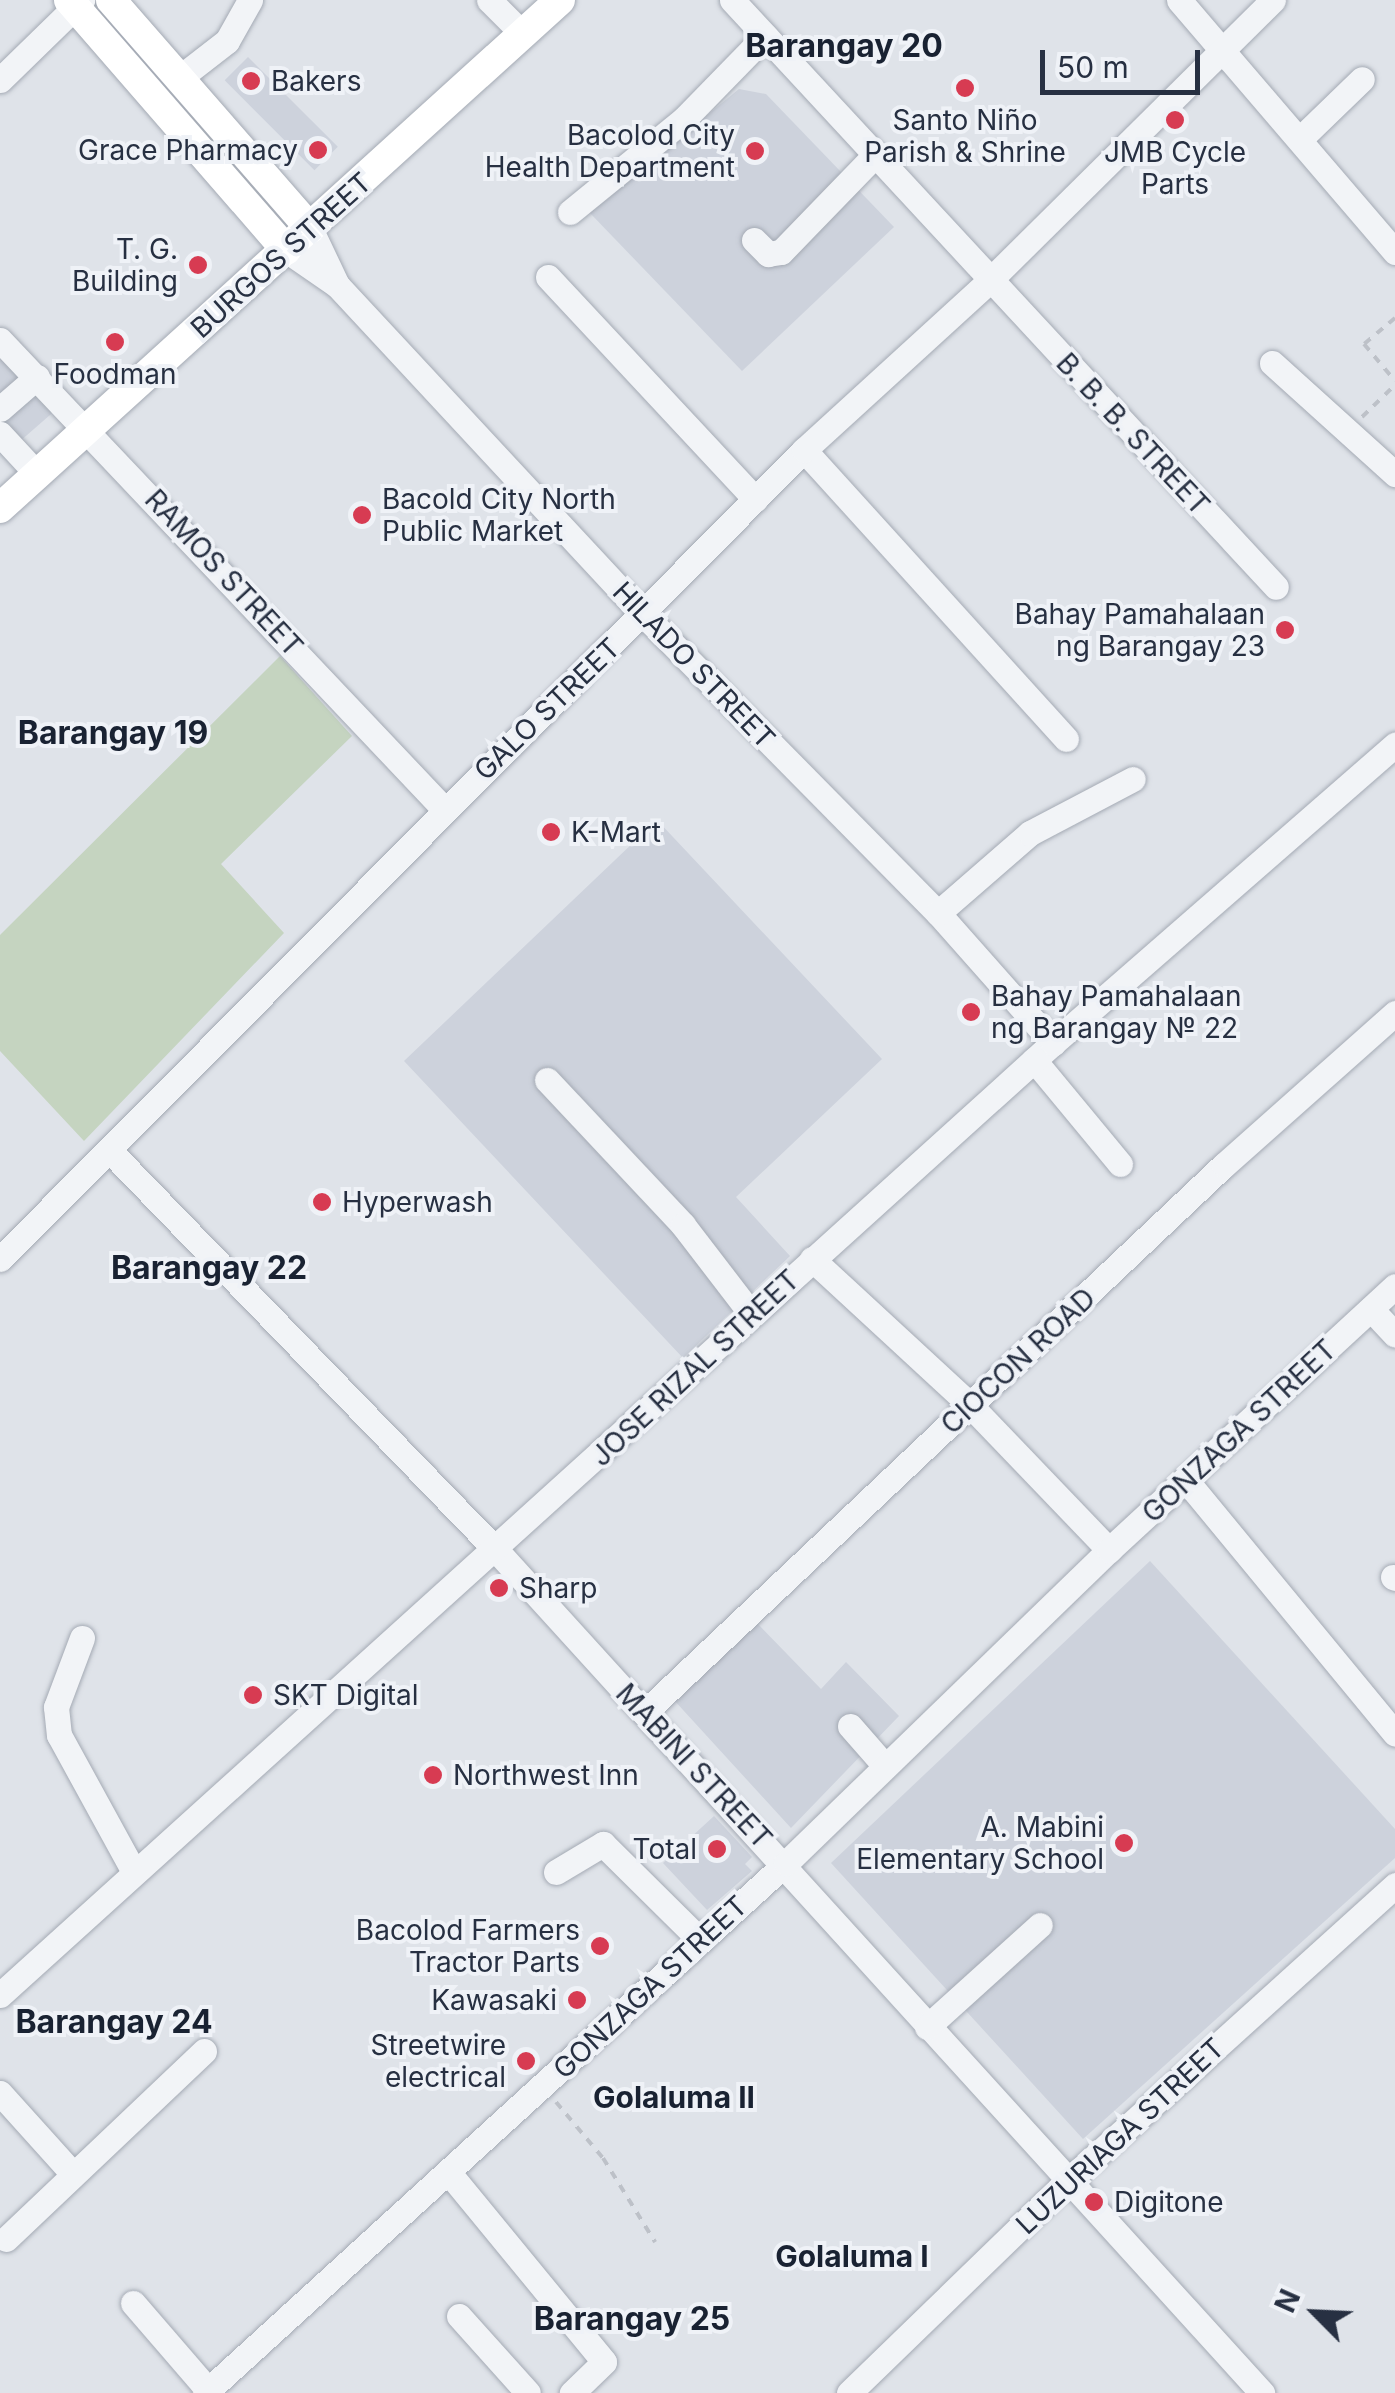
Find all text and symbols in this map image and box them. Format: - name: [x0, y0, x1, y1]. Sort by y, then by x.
- district label: Barangay 20: [745, 27, 943, 65]
- scale bar: [1045, 30, 1205, 92]
- text: 50 m: [1057, 49, 1129, 85]
- place label: Bakers: [271, 64, 361, 98]
- marker: Bakers: [240, 70, 262, 92]
- marker: Santo Niño Parish & Shrine: [954, 77, 976, 99]
- place label: Santo Niño Parish & Shrine: [864, 103, 1066, 169]
- marker: JMB Cycle Parts: [1164, 109, 1186, 131]
- place label: Bacolod City Health Department: [485, 118, 735, 184]
- place label: Grace Pharmacy: [78, 133, 298, 167]
- place label: JMB Cycle Parts: [1104, 135, 1246, 201]
- marker: Grace Pharmacy: [307, 139, 329, 161]
- marker: Bacolod City Health Department: [744, 140, 766, 162]
- street label: BURGOS STREET: [184, 165, 378, 345]
- place label: T. G. Building: [72, 232, 178, 298]
- marker: T. G. Building: [187, 254, 209, 276]
- marker: Foodman: [104, 331, 126, 353]
- street label: B. B. B. STREET: [1050, 346, 1216, 522]
- place label: Foodman: [54, 357, 176, 391]
- place label: Bacold City North Public Market: [382, 482, 616, 548]
- street label: RAMOS STREET: [138, 483, 310, 663]
- marker: Bacold City North Public Market: [351, 504, 373, 526]
- street label: HILADO STREET: [606, 575, 782, 755]
- place label: Bahay Pamahalaan ng Barangay 23: [1015, 597, 1265, 663]
- marker: Bahay Pamahalaan ng Barangay 23: [1274, 619, 1296, 641]
- street label: GALO STREET: [467, 631, 627, 787]
- district label: Barangay 19: [18, 714, 208, 752]
- place label: K-Mart: [571, 815, 661, 849]
- marker: K-Mart: [540, 821, 562, 843]
- place label: Bahay Pamahalaan ng Barangay № 22: [991, 979, 1241, 1045]
- marker: Bahay Pamahalaan ng Barangay № 22: [960, 1001, 982, 1023]
- place label: Hyperwash: [342, 1185, 493, 1219]
- marker: Hyperwash: [311, 1191, 333, 1213]
- district label: Barangay 22: [111, 1249, 307, 1287]
- street label: JOSE RIZAL STREET: [584, 1263, 806, 1473]
- street label: CIOCON ROAD: [934, 1281, 1102, 1441]
- street label: GONZAGA STREET: [1135, 1333, 1343, 1529]
- place label: Sharp: [519, 1571, 597, 1605]
- marker: Sharp: [488, 1577, 510, 1599]
- street label: MABINI STREET: [609, 1677, 779, 1855]
- place label: SKT Digital: [273, 1678, 418, 1712]
- marker: SKT Digital: [242, 1684, 264, 1706]
- place label: Northwest Inn: [453, 1758, 639, 1792]
- marker: Northwest Inn: [422, 1764, 444, 1786]
- place label: A. Mabini Elementary School: [856, 1810, 1104, 1876]
- place label: Total: [633, 1832, 697, 1866]
- marker: A. Mabini Elementary School: [1113, 1832, 1135, 1854]
- marker: Total: [706, 1838, 728, 1860]
- street label: GONZAGA STREET: [546, 1889, 754, 2085]
- place label: Bacolod Farmers Tractor Parts: [356, 1913, 580, 1979]
- marker: Bacolod Farmers Tractor Parts: [589, 1935, 611, 1957]
- place label: Kawasaki: [431, 1983, 557, 2017]
- marker: Kawasaki: [566, 1989, 588, 2011]
- district label: Barangay 24: [15, 2003, 213, 2041]
- place label: Streetwire electrical: [370, 2028, 506, 2094]
- street label: LUZURIAGA STREET: [1009, 2031, 1231, 2241]
- marker: Streetwire electrical: [515, 2050, 537, 2072]
- district label: Golaluma II: [593, 2079, 755, 2115]
- place label: Digitone: [1114, 2185, 1223, 2219]
- marker: Digitone: [1083, 2191, 1105, 2213]
- district label: Golaluma I: [775, 2238, 929, 2274]
- north arrow: [1265, 2263, 1365, 2363]
- text: N: [1268, 2284, 1307, 2317]
- district label: Barangay 25: [534, 2300, 730, 2338]

